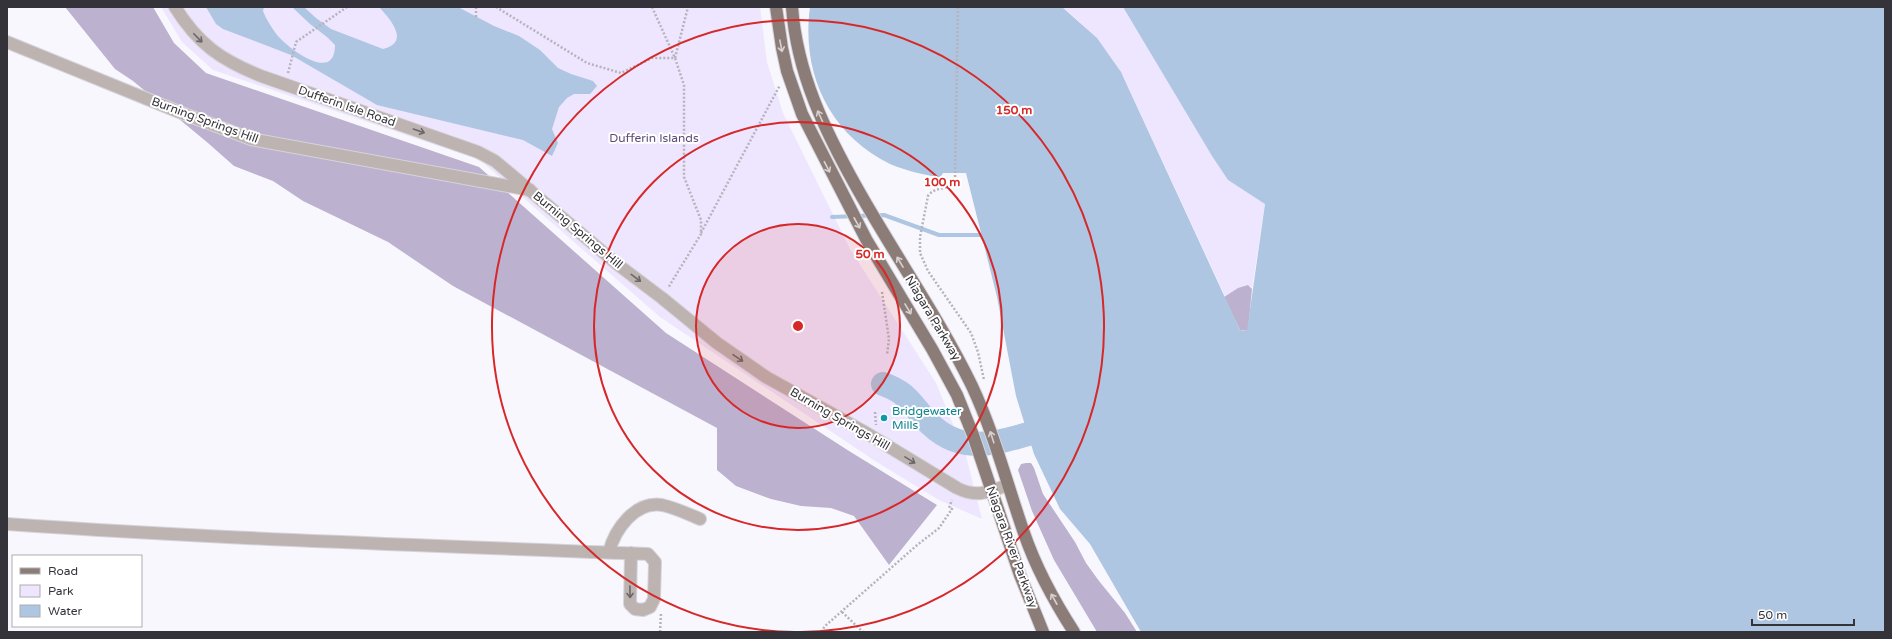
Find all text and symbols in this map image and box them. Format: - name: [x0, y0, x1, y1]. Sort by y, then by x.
- one-way arrow: [194, 33, 203, 43]
- one-way arrow: [778, 39, 786, 52]
- street label: Dufferin Isle Road: [296, 83, 398, 129]
- street label: Burning Springs Hill: [150, 94, 260, 146]
- text: 150 m: [996, 103, 1032, 117]
- one-way arrow: [816, 110, 823, 122]
- one-way arrow: [413, 128, 425, 136]
- park label: Dufferin Islands: [609, 131, 699, 145]
- one-way arrow: [824, 160, 831, 172]
- text: 100 m: [924, 175, 960, 189]
- street label: Burning Springs Hill: [530, 188, 626, 272]
- one-way arrow: [853, 217, 861, 229]
- text: 50 m: [855, 247, 885, 261]
- one-way arrow: [896, 257, 904, 268]
- street label: Niagara Parkway: [902, 273, 964, 363]
- one-way arrow: [630, 274, 641, 282]
- one-way arrow: [904, 303, 912, 315]
- centre of rings: [791, 319, 805, 333]
- one-way arrow: [732, 354, 743, 362]
- street label: Burning Springs Hill: [788, 385, 892, 453]
- place label: Bridgewater Mills: [892, 404, 962, 432]
- marker: Bridgewater Mills: [879, 413, 889, 423]
- one-way arrow: [988, 431, 995, 444]
- one-way arrow: [904, 456, 915, 464]
- street label: Niagara River Parkway: [983, 484, 1041, 610]
- legend: [12, 555, 142, 627]
- text: Road: [48, 564, 78, 578]
- text: Park: [48, 584, 74, 598]
- one-way arrow: [626, 585, 633, 598]
- one-way arrow: [1049, 593, 1057, 605]
- scale bar: [1752, 601, 1854, 627]
- text: Water: [48, 604, 83, 618]
- text: 50 m: [1758, 608, 1787, 622]

